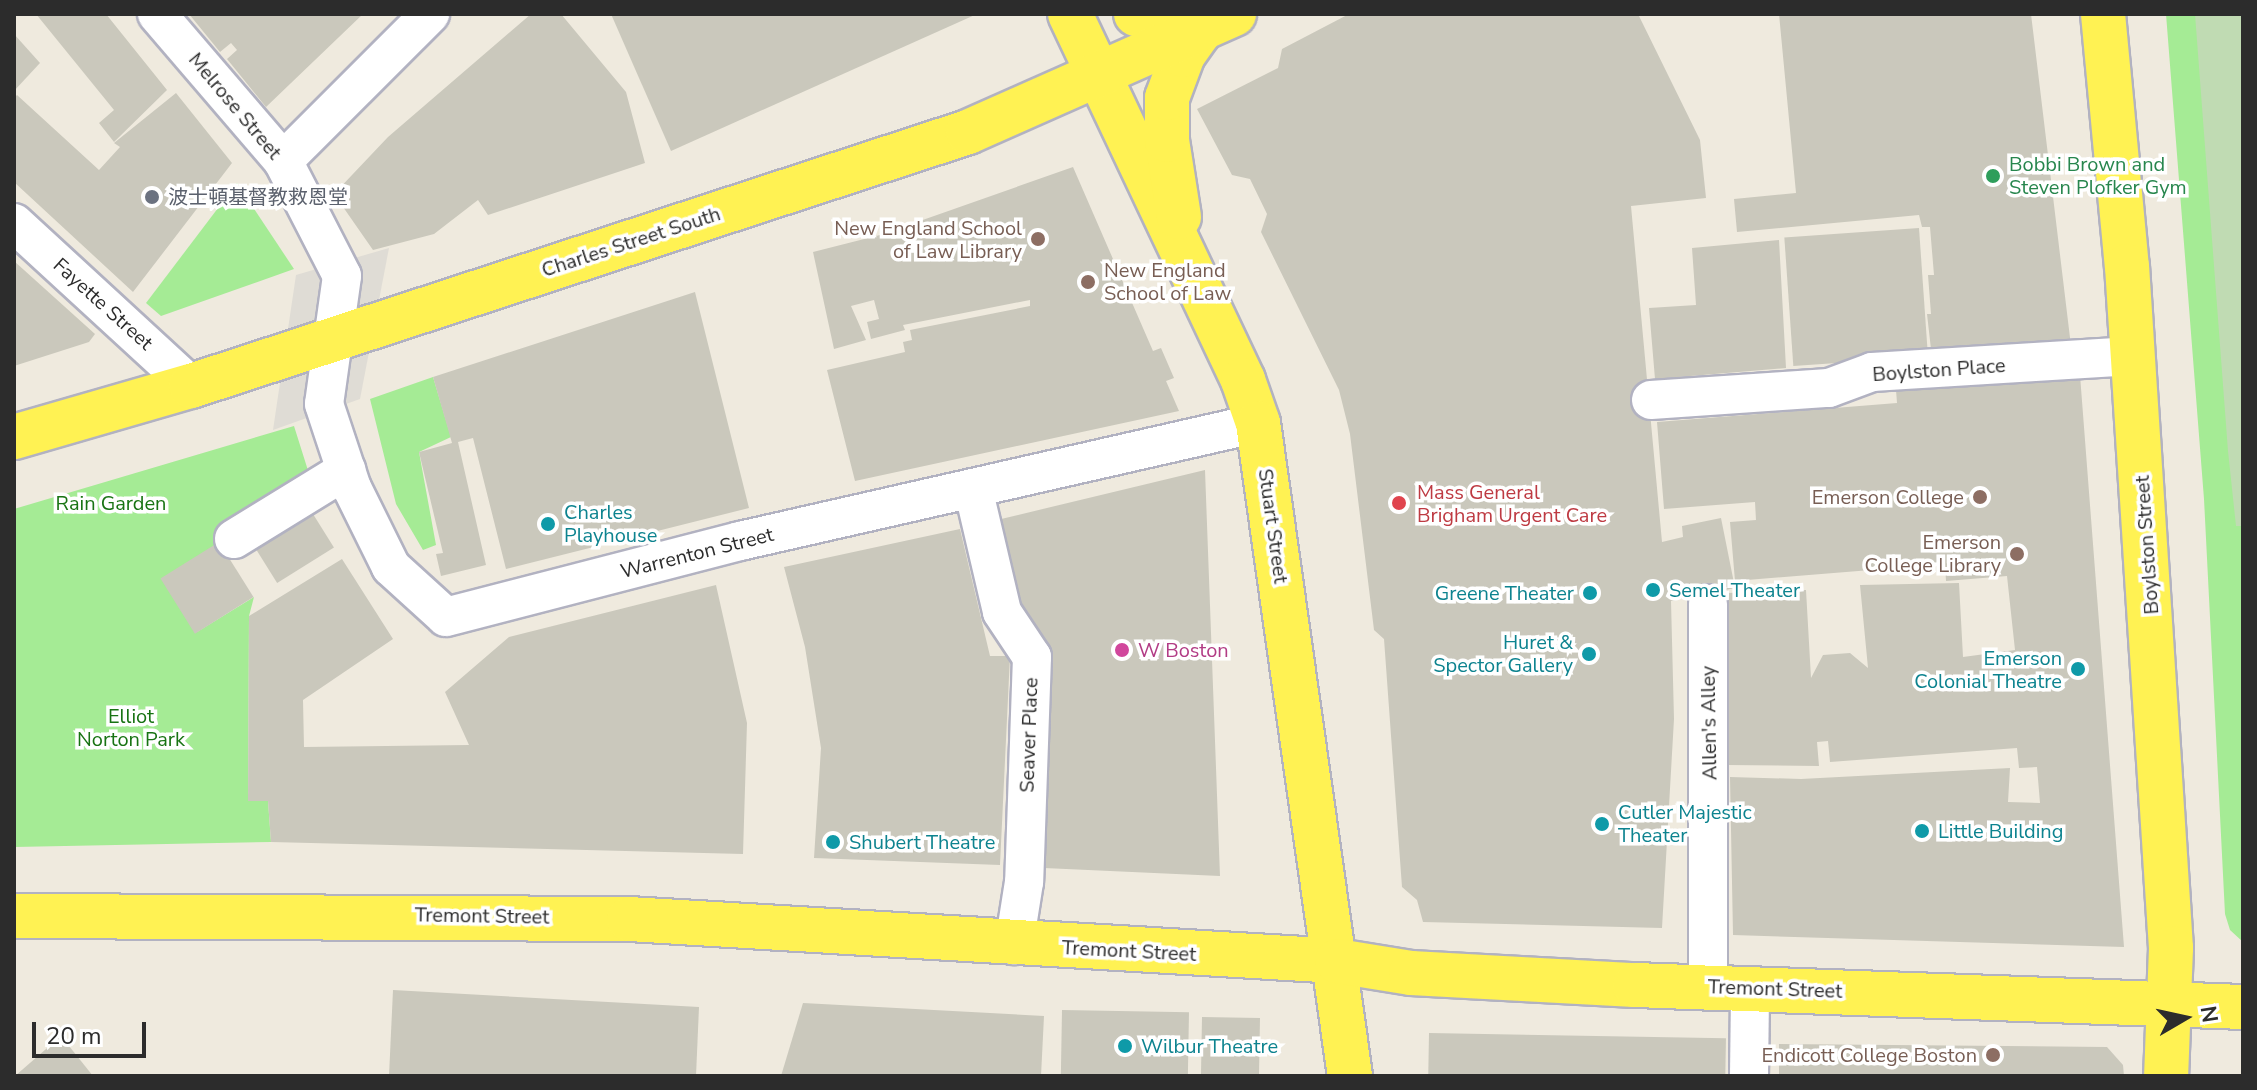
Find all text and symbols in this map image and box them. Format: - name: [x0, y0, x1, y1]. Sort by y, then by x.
- street label: Melrose Street: [183, 48, 287, 164]
- place label: Bobbi Brown and Steven Plofker Gym: [2009, 152, 2187, 199]
- marker: Bobbi Brown and Steven Plofker Gym: [1984, 167, 2002, 185]
- place label: 波士頓基督教救恩堂: [168, 185, 348, 209]
- marker: 波士頓基督教救恩堂: [143, 188, 161, 206]
- street label: Charles Street South: [539, 202, 723, 282]
- place label: New England School of Law Library: [834, 216, 1022, 263]
- marker: New England School of Law Library: [1029, 230, 1047, 248]
- street label: Fayette Street: [48, 253, 158, 355]
- place label: New England School of Law: [1104, 258, 1231, 305]
- marker: New England School of Law: [1079, 273, 1097, 291]
- street label: Boylston Place: [1872, 353, 2006, 387]
- street label: Stuart Street: [1253, 467, 1293, 585]
- street label: Boylston Street: [2130, 475, 2164, 615]
- place label: Mass General Brigham Urgent Care: [1417, 480, 1607, 527]
- place label: Emerson College: [1812, 485, 1964, 509]
- marker: Emerson College: [1971, 488, 1989, 506]
- park label: Rain Garden: [56, 491, 166, 515]
- marker: Mass General Brigham Urgent Care: [1388, 492, 1410, 514]
- place label: Charles Playhouse: [564, 500, 657, 547]
- marker: Charles Playhouse: [539, 515, 557, 533]
- street label: Warrenton Street: [618, 522, 776, 584]
- place label: Emerson College Library: [1864, 530, 2001, 577]
- marker: Emerson College Library: [2008, 545, 2026, 563]
- place label: Semel Theater: [1669, 578, 1800, 602]
- place label: Greene Theater: [1435, 581, 1574, 605]
- marker: Semel Theater: [1644, 581, 1662, 599]
- marker: Greene Theater: [1581, 584, 1599, 602]
- place label: Huret & Spector Gallery: [1433, 630, 1573, 677]
- place label: W Boston: [1138, 638, 1229, 662]
- marker: W Boston: [1113, 641, 1131, 659]
- marker: Huret & Spector Gallery: [1580, 645, 1598, 663]
- place label: Emerson Colonial Theatre: [1914, 646, 2062, 693]
- marker: Emerson Colonial Theatre: [2069, 660, 2087, 678]
- street label: Allen's Alley: [1696, 665, 1722, 781]
- street label: Seaver Place: [1015, 677, 1043, 793]
- park label: Elliot Norton Park: [77, 705, 185, 752]
- place label: Cutler Majestic Theater: [1618, 800, 1752, 847]
- marker: Cutler Majestic Theater: [1593, 815, 1611, 833]
- place label: Little Building: [1938, 819, 2063, 843]
- marker: Little Building: [1913, 822, 1931, 840]
- place label: Shubert Theatre: [849, 830, 995, 854]
- marker: Shubert Theatre: [824, 833, 842, 851]
- street label: Tremont Street: [415, 903, 549, 929]
- street label: Tremont Street: [1061, 935, 1197, 967]
- street label: Tremont Street: [1707, 975, 1843, 1003]
- north arrow: [2145, 978, 2225, 1058]
- text: N: [2193, 1004, 2225, 1025]
- scale bar: [36, 1006, 150, 1056]
- text: 20 m: [46, 1020, 102, 1052]
- place label: Wilbur Theatre: [1141, 1034, 1278, 1058]
- marker: Wilbur Theatre: [1116, 1037, 1134, 1055]
- place label: Endicott College Boston: [1761, 1043, 1977, 1067]
- marker: Endicott College Boston: [1984, 1046, 2002, 1064]

